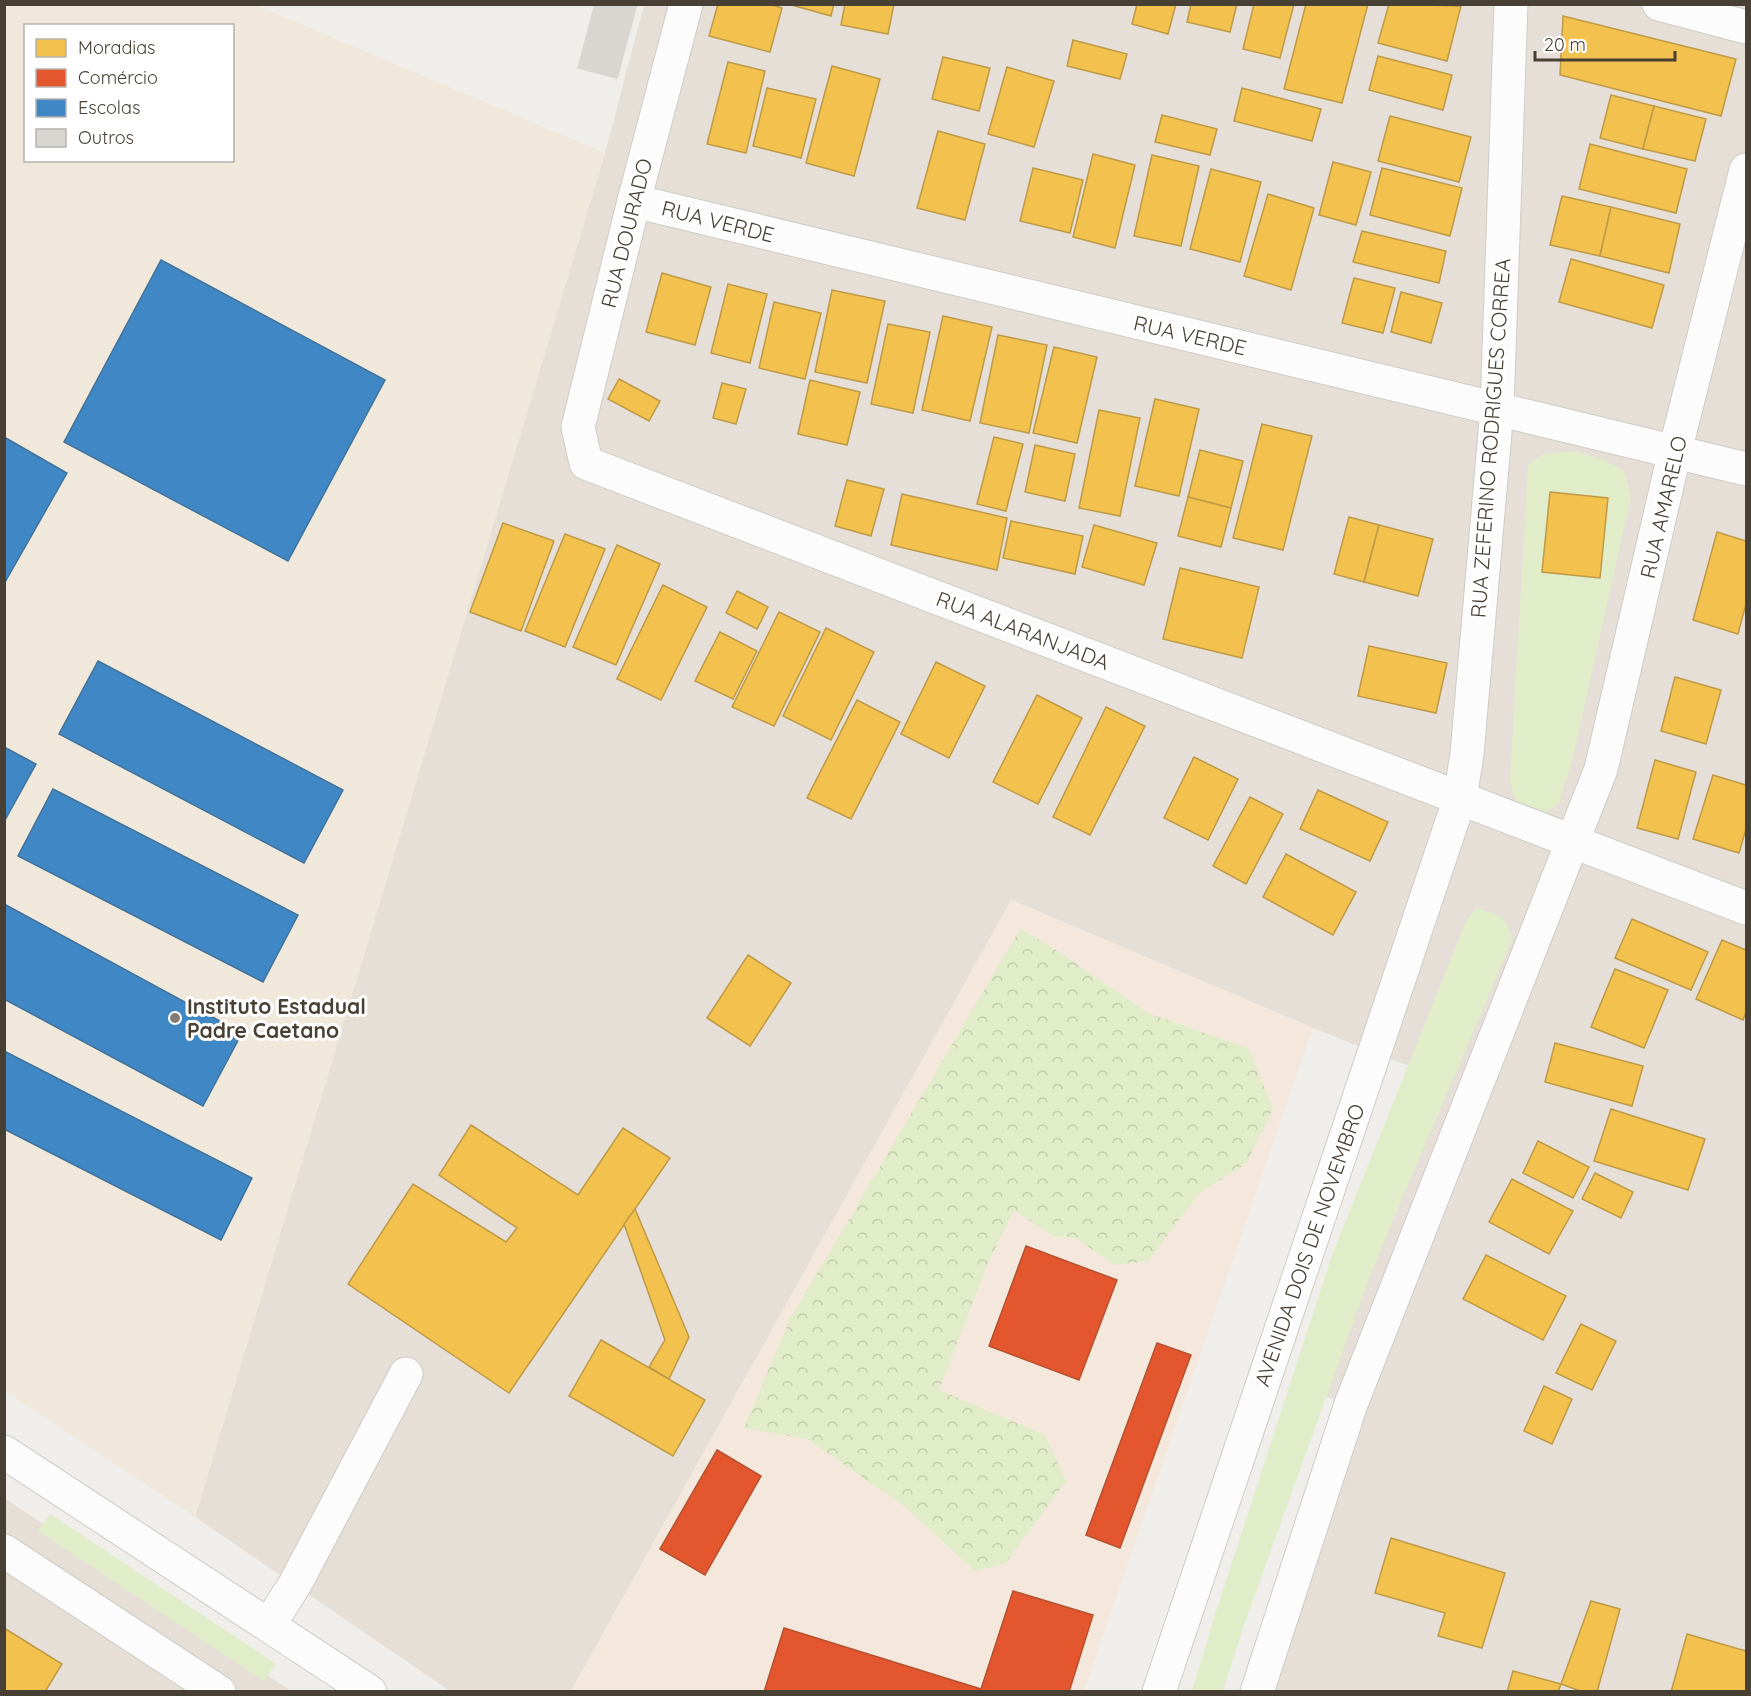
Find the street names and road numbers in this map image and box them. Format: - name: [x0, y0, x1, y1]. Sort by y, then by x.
- street label: RUA DOURADO: [595, 156, 657, 310]
- street label: RUA VERDE: [659, 194, 777, 248]
- street label: RUA ZEFERINO RODRIGUES CORREA: [1464, 257, 1516, 619]
- street label: RUA VERDE: [1131, 309, 1249, 361]
- street label: RUA AMARELO: [1634, 433, 1692, 581]
- street label: RUA ALARANJADA: [933, 585, 1113, 675]
- street label: AVENIDA DOIS DE NOVEMBRO: [1248, 1100, 1370, 1390]

